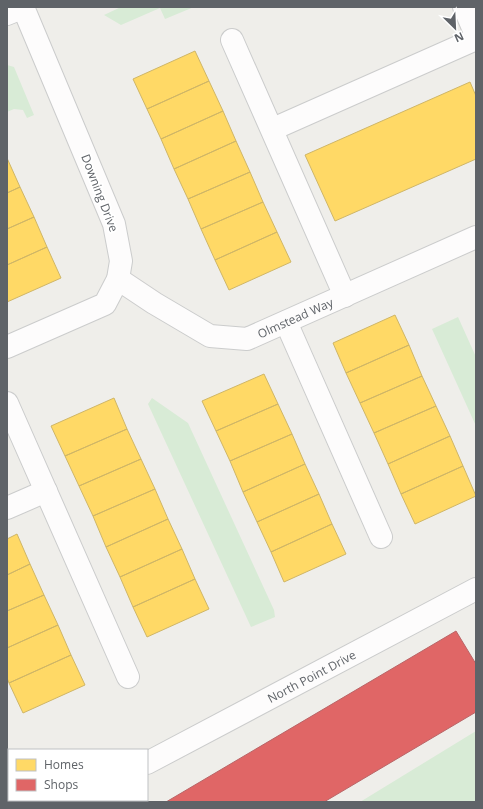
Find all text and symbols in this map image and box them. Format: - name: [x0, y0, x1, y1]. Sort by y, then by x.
- north arrow: [435, 8, 475, 48]
- text: N: [452, 29, 466, 46]
- street label: Downing Drive: [77, 152, 123, 235]
- street label: Olmstead Way: [255, 293, 336, 342]
- street label: North Point Drive: [264, 646, 359, 706]
- legend: [8, 749, 148, 801]
- text: Homes: [44, 756, 84, 773]
- text: Shops: [44, 776, 79, 793]

